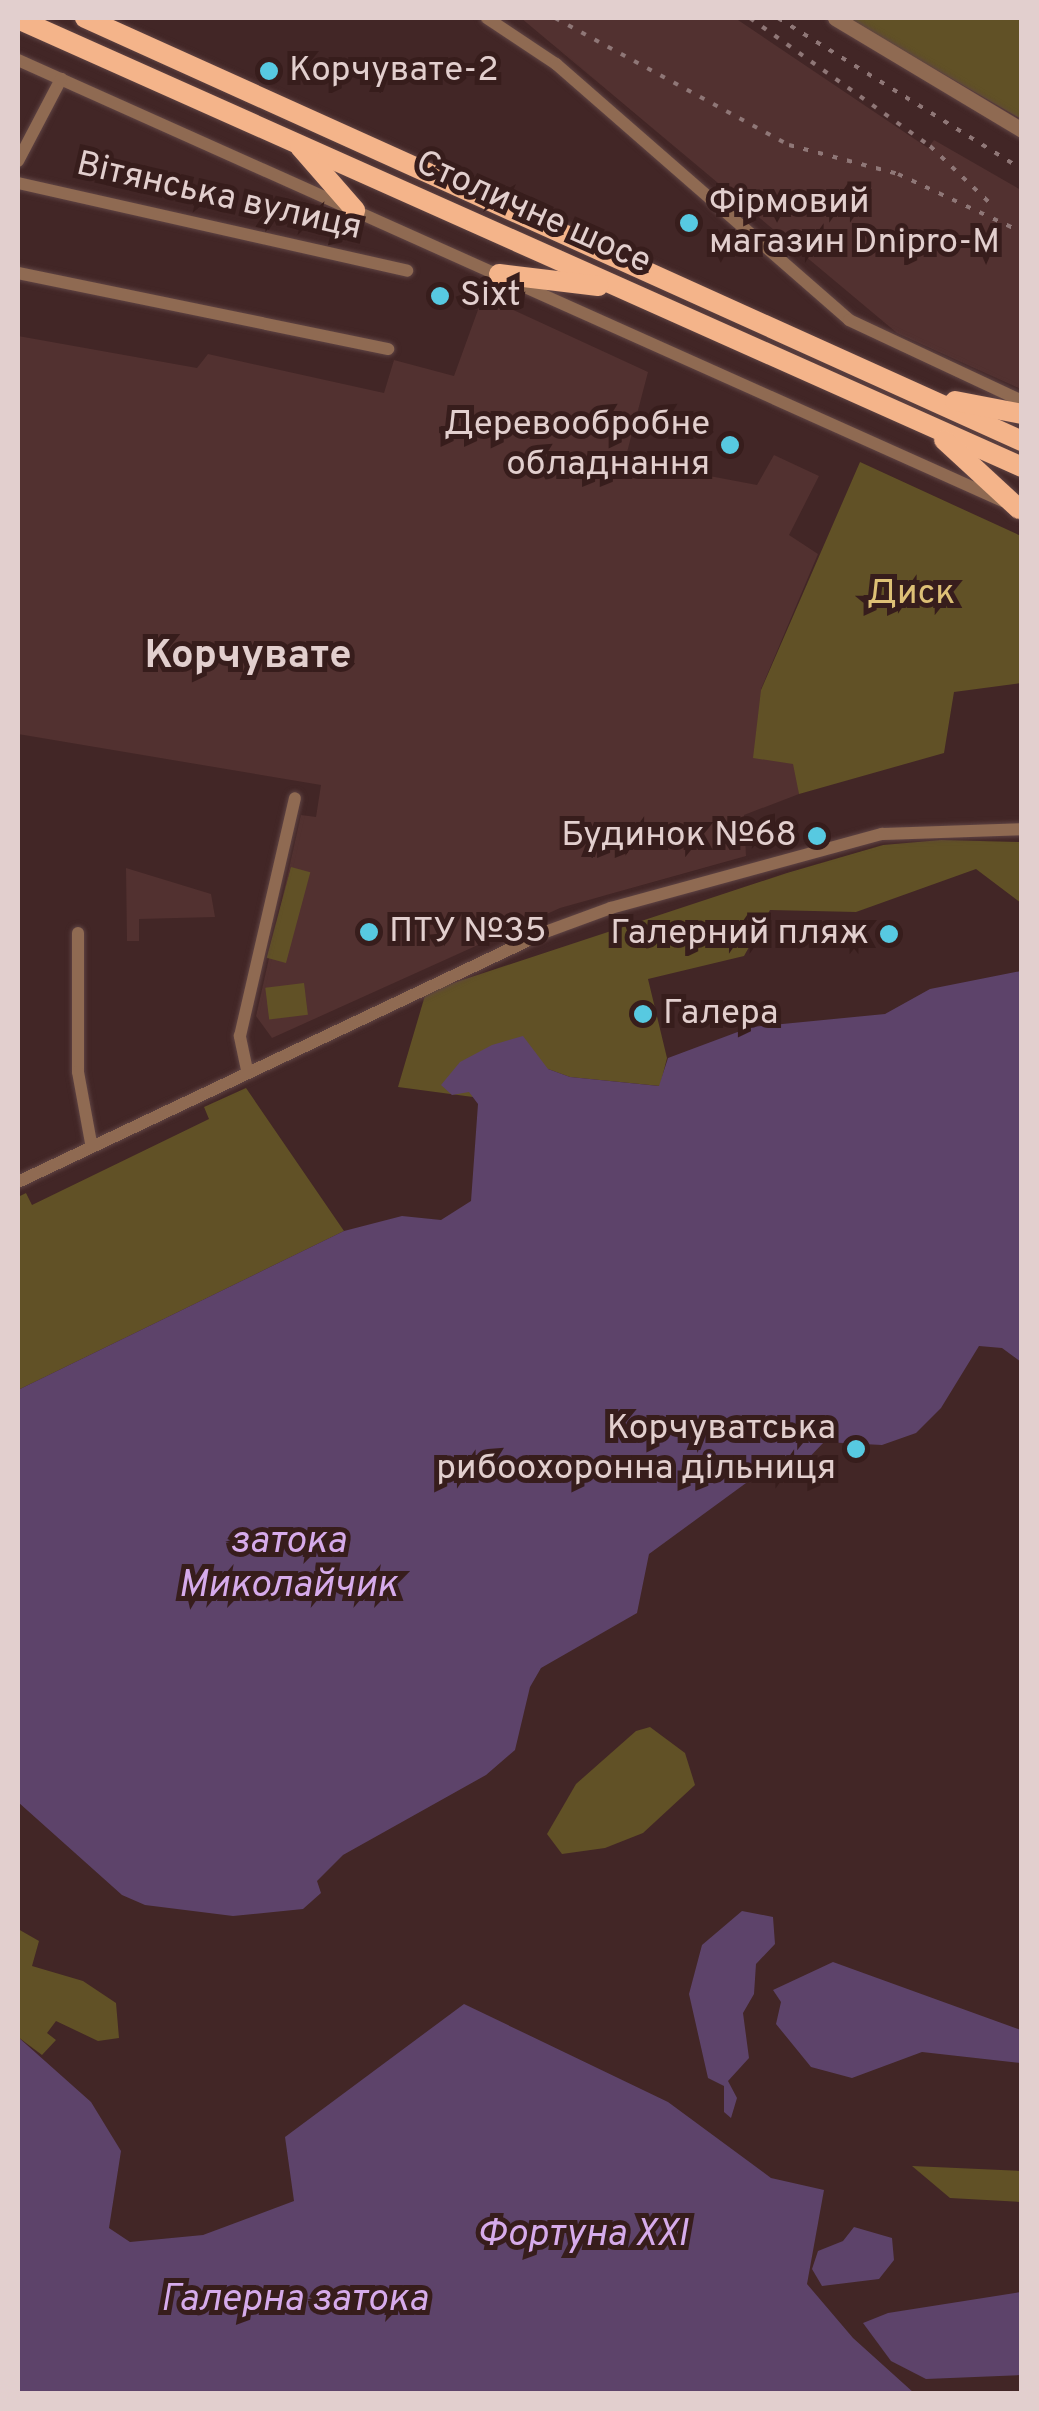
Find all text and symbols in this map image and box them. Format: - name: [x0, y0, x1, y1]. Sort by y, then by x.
- place label: Корчувате-2: [289, 50, 499, 92]
- marker: Корчувате-2: [258, 60, 280, 82]
- street label: Столичне шосе: [409, 142, 657, 284]
- street label: Вітянська вулиця: [72, 144, 366, 250]
- place label: Фірмовий магазин Dnipro-M: [709, 182, 1000, 264]
- marker: Фірмовий магазин Dnipro-M: [678, 212, 700, 234]
- place label: Sixt: [460, 275, 521, 317]
- marker: Sixt: [429, 285, 451, 307]
- place label: Деревообробне обладнання: [444, 404, 710, 486]
- marker: Деревообробне обладнання: [719, 434, 741, 456]
- park label: Диск: [867, 573, 955, 615]
- district label: Корчувате: [144, 633, 352, 681]
- place label: Будинок №68: [561, 815, 797, 857]
- marker: Будинок №68: [806, 825, 828, 847]
- place label: ПТУ №35: [389, 911, 548, 953]
- place label: Галерний пляж: [610, 913, 869, 955]
- marker: ПТУ №35: [358, 921, 380, 943]
- marker: Галерний пляж: [878, 923, 900, 945]
- place label: Галера: [663, 993, 778, 1035]
- marker: Галера: [632, 1003, 654, 1025]
- place label: Корчуватська рибоохоронна дільниця: [436, 1408, 836, 1490]
- marker: Корчуватська рибоохоронна дільниця: [845, 1438, 867, 1460]
- water label: затока Миколайчик: [178, 1520, 398, 1610]
- water label: Фортуна XXI: [477, 2213, 687, 2259]
- water label: Галерна затока: [160, 2278, 428, 2324]

